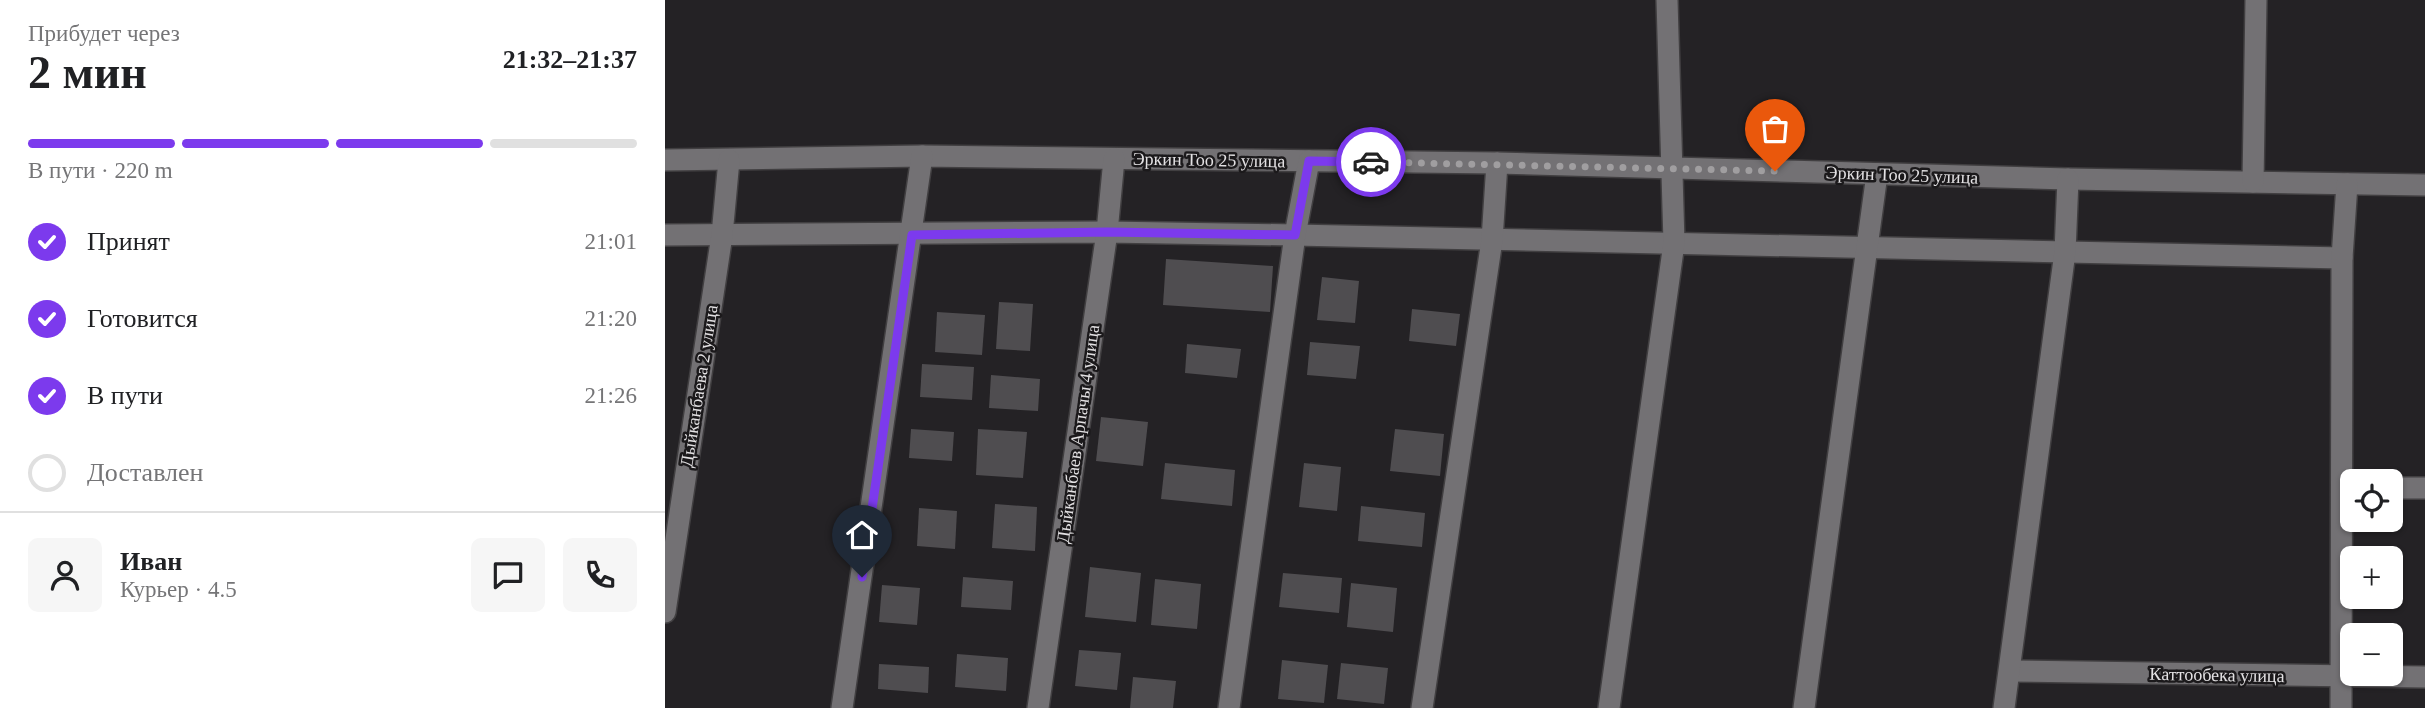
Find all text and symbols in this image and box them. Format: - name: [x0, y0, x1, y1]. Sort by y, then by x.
- text: Прибудет через: [28, 21, 180, 46]
- text: 21:32–21:37: [503, 45, 637, 74]
- text: 2 мин: [28, 47, 147, 98]
- pin: [1745, 99, 1805, 171]
- icon: bag: [1756, 110, 1794, 148]
- courier: [1336, 127, 1406, 197]
- icon: car: [1352, 143, 1390, 181]
- street label: Эркин Тоо 25 улица: [1133, 149, 1285, 171]
- text: В пути · 220 m: [28, 158, 173, 183]
- street label: Эркин Тоо 25 улица: [1825, 162, 1979, 188]
- icon: check: [28, 223, 66, 261]
- text: Принят: [87, 227, 170, 256]
- text: 21:01: [585, 229, 637, 254]
- icon: check: [28, 300, 66, 338]
- street label: Дыйканбаева 2 улица: [676, 303, 722, 469]
- text: Готовится: [87, 304, 198, 333]
- text: 21:20: [585, 306, 637, 331]
- street label: Дыйканбаев Арпачы 4 улица: [1053, 323, 1103, 545]
- icon: check: [28, 377, 66, 415]
- text: В пути: [87, 381, 163, 410]
- text: 21:26: [585, 383, 637, 408]
- text: Доставлен: [87, 458, 204, 487]
- map controls: [2340, 469, 2403, 686]
- button: locate: [2340, 469, 2403, 532]
- pin: [832, 505, 892, 577]
- icon: home: [843, 516, 881, 554]
- button: person: [28, 538, 102, 612]
- button: chat: [471, 538, 545, 612]
- button: phone: [563, 538, 637, 612]
- button: +: [2340, 546, 2403, 609]
- text: Иван: [120, 547, 182, 576]
- text: Курьер · 4.5: [120, 577, 237, 602]
- button: −: [2340, 623, 2403, 686]
- street label: Каттообека улица: [2149, 664, 2285, 686]

